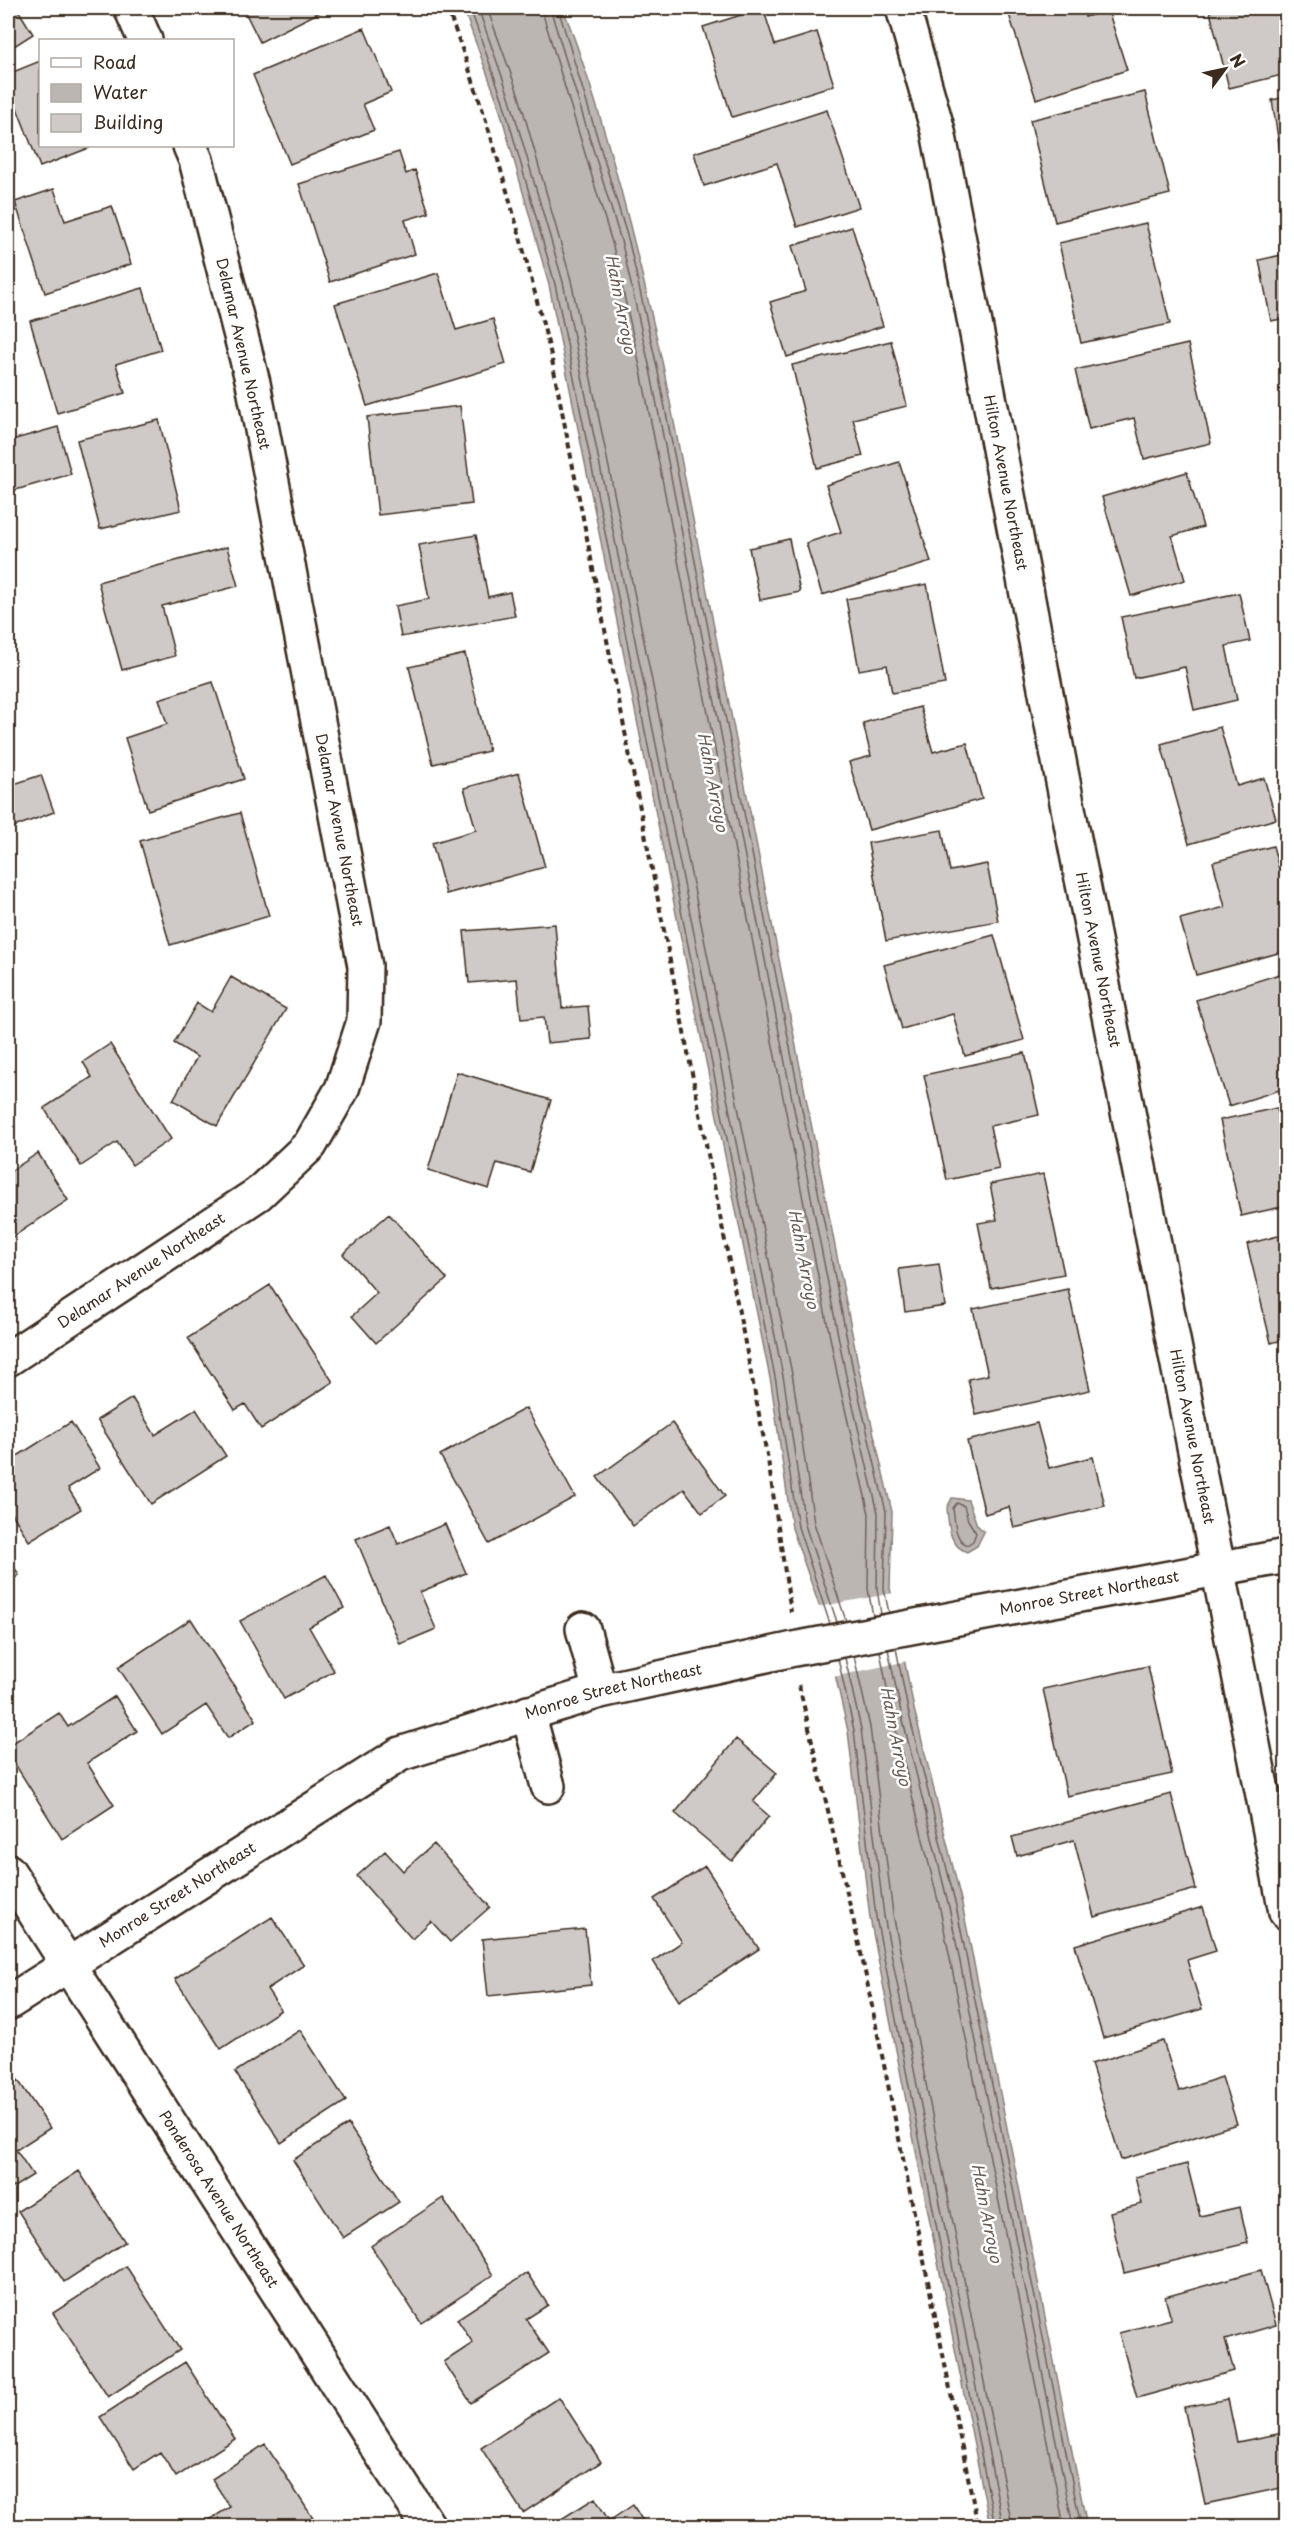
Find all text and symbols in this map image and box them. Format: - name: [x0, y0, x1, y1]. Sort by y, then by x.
- legend: [39, 39, 234, 147]
- north arrow: [1195, 39, 1255, 99]
- text: Road: [93, 48, 137, 75]
- text: N: [1225, 48, 1252, 72]
- text: Water: [93, 78, 148, 105]
- text: Building: [93, 108, 163, 135]
- water label: Hahn Arroyo: [601, 252, 644, 356]
- street label: Delamar Avenue Northeast: [211, 256, 278, 452]
- street label: Hilton Avenue Northeast: [979, 393, 1035, 572]
- water label: Hahn Arroyo: [693, 730, 736, 834]
- street label: Delamar Avenue Northeast: [310, 731, 370, 928]
- street label: Hilton Avenue Northeast: [1071, 870, 1128, 1049]
- street label: Delamar Avenue Northeast: [52, 1206, 229, 1333]
- water label: Hahn Arroyo: [784, 1207, 827, 1311]
- street label: Hilton Avenue Northeast: [1165, 1347, 1222, 1526]
- street label: Monroe Street Northeast: [997, 1564, 1180, 1620]
- street label: Monroe Street Northeast: [522, 1656, 704, 1724]
- water label: Hahn Arroyo: [876, 1684, 919, 1788]
- street label: Monroe Street Northeast: [94, 1835, 260, 1952]
- street label: Ponderosa Avenue Northeast: [154, 2105, 285, 2292]
- water label: Hahn Arroyo: [967, 2161, 1010, 2265]

